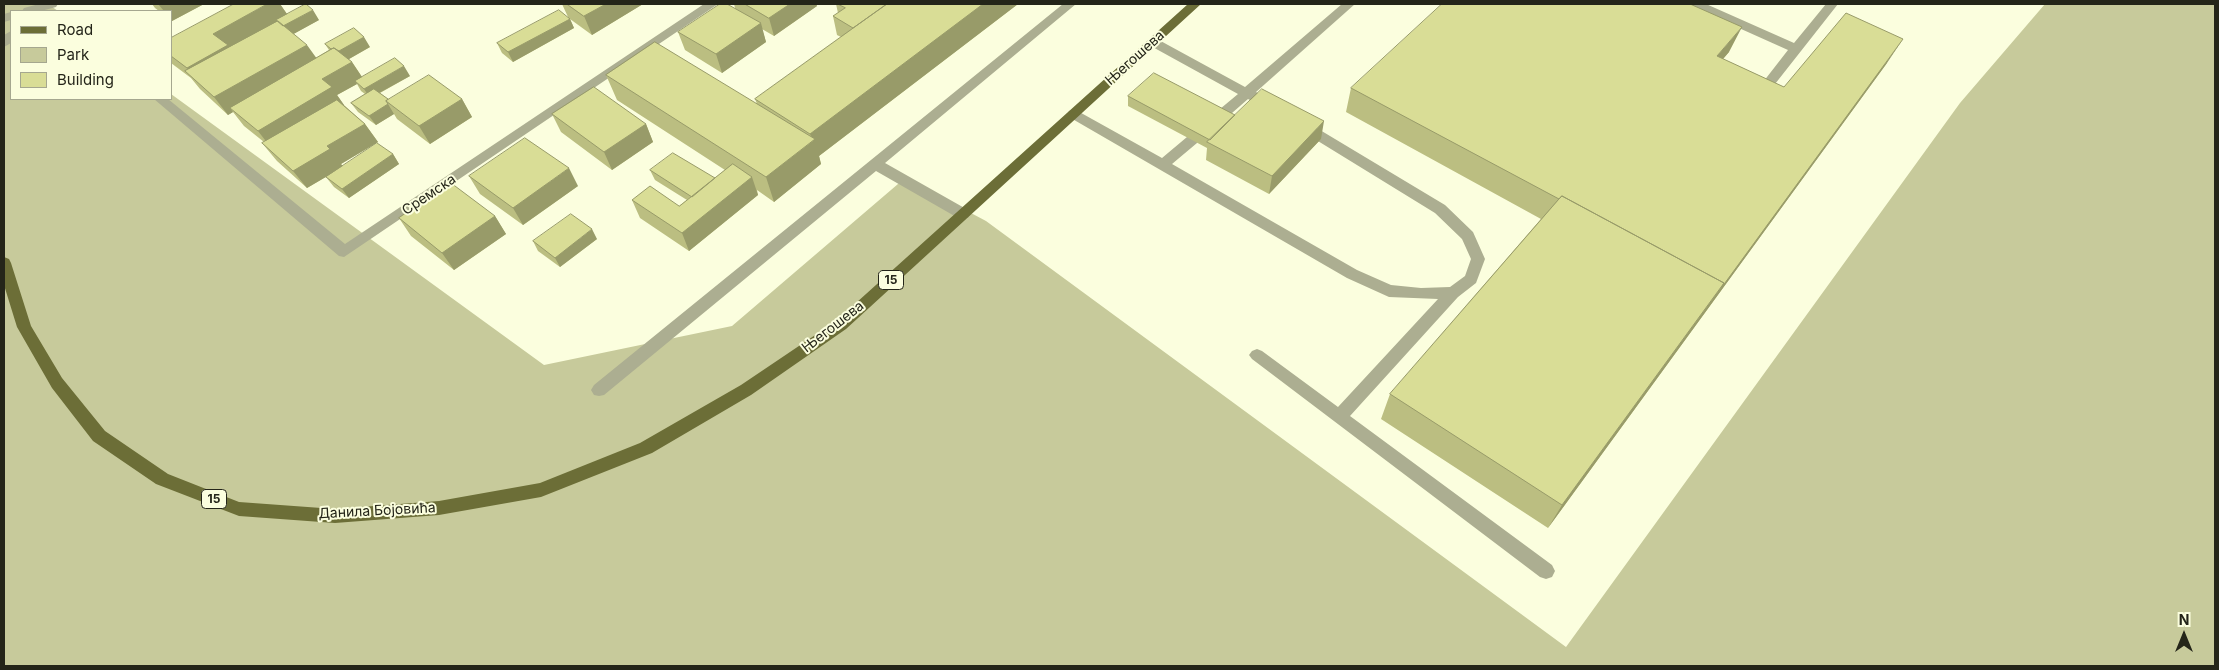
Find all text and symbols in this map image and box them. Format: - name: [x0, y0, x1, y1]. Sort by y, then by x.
- legend: [10, 10, 172, 100]
- text: Road: [57, 20, 93, 39]
- street label: Његошева: [1102, 27, 1168, 89]
- text: Park: [57, 45, 89, 64]
- text: Building: [57, 70, 114, 89]
- street label: Сремска: [399, 171, 459, 219]
- road number: 15: [878, 270, 904, 290]
- street label: Његошева: [799, 298, 867, 356]
- road number: 15: [202, 489, 226, 508]
- street label: Данила Бојовића: [318, 500, 436, 522]
- north arrow: [2159, 610, 2209, 660]
- text: N: [2179, 611, 2189, 628]

